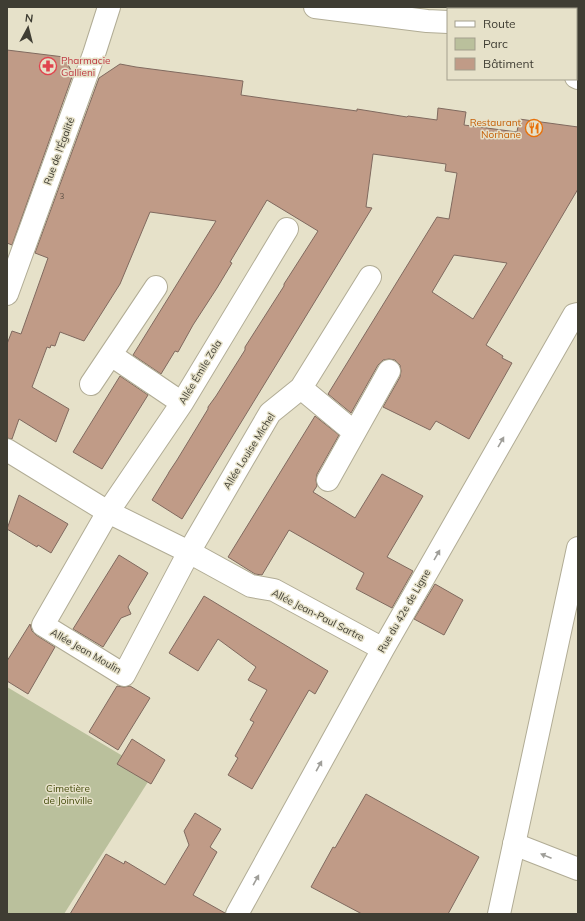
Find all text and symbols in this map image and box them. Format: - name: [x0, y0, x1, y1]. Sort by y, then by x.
- north arrow: [8, 8, 48, 48]
- legend: [447, 8, 577, 80]
- text: N: [24, 11, 34, 26]
- text: Route: [483, 16, 516, 31]
- text: Parc: [483, 36, 508, 51]
- place label: Pharmacie Gallieni: [61, 54, 111, 79]
- pharmacy icon: Pharmacie Gallieni: [38, 56, 58, 76]
- text: Bâtiment: [483, 56, 534, 71]
- street label: Rue de l'Égalité: [41, 115, 77, 187]
- place label: Restaurant Norhane: [470, 116, 521, 141]
- restaurant icon: Restaurant Norhane: [524, 118, 544, 138]
- house number: 3: [60, 191, 65, 201]
- street label: Allée Émile Zola: [176, 337, 224, 407]
- street label: Allée Louise Michel: [220, 410, 278, 492]
- one-way arrow: [498, 436, 505, 448]
- one-way arrow: [433, 549, 440, 560]
- street label: Rue du 42e de Ligne: [375, 567, 433, 655]
- street label: Allée Jean-Paul Sartre: [270, 586, 366, 644]
- street label: Allée Jean Moulin: [48, 625, 124, 677]
- one-way arrow: [315, 760, 322, 772]
- park label: Cimetière de Joinville: [43, 782, 93, 807]
- one-way arrow: [540, 853, 552, 859]
- one-way arrow: [253, 874, 260, 886]

